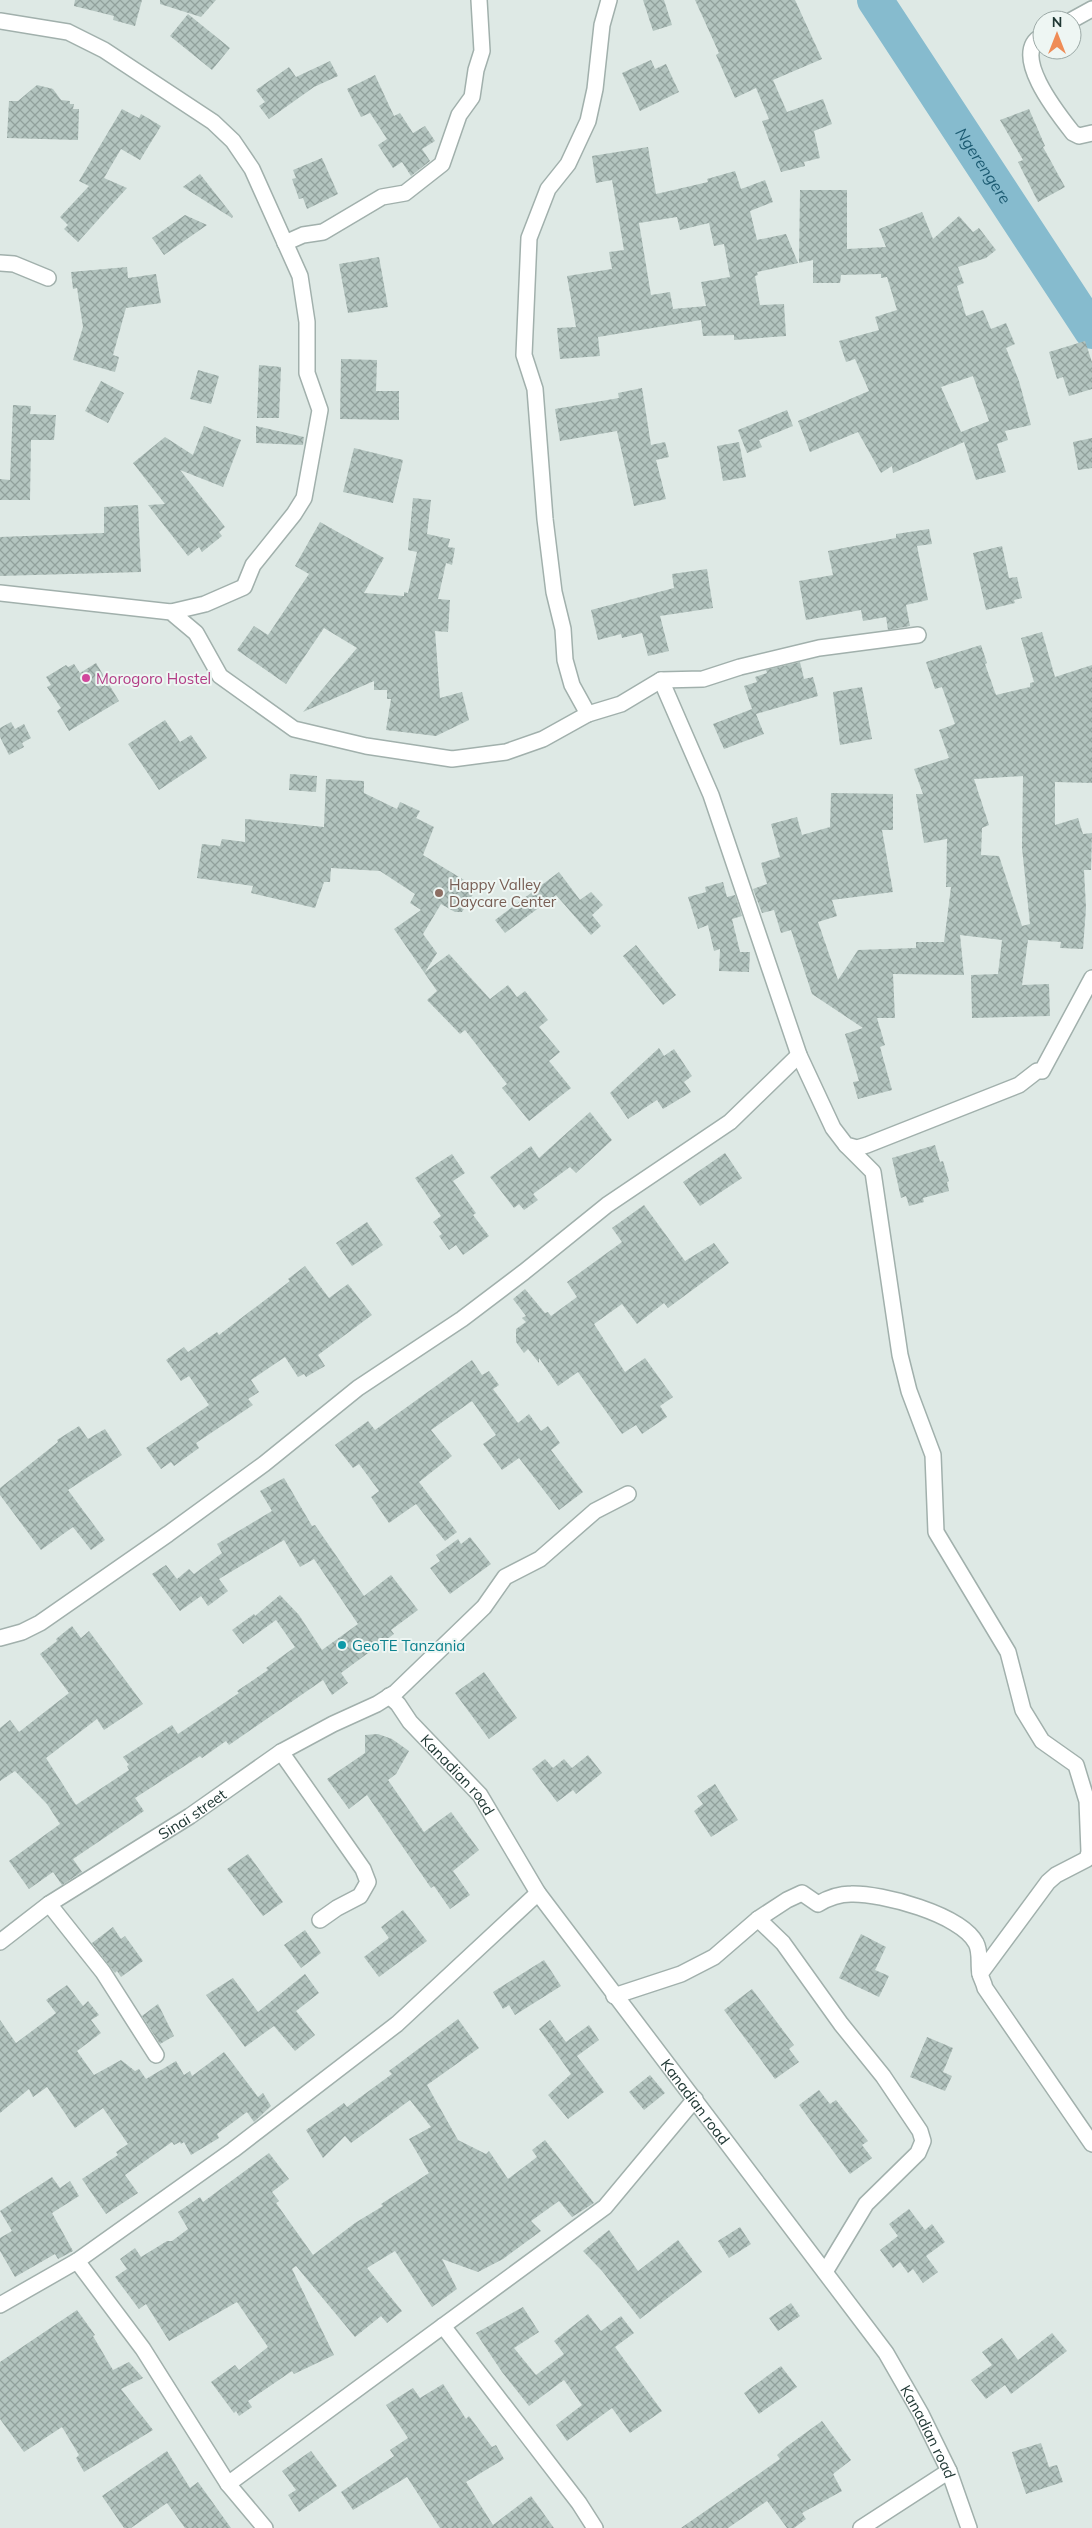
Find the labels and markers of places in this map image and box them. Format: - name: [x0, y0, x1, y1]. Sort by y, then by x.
- place label: Morogoro Hostel: [96, 669, 211, 688]
- marker: Morogoro Hostel: [80, 672, 92, 684]
- place label: Happy Valley Daycare Center: [449, 875, 557, 911]
- marker: Happy Valley Daycare Center: [433, 887, 445, 899]
- place label: GeoTE Tanzania: [352, 1636, 465, 1655]
- marker: GeoTE Tanzania: [336, 1639, 348, 1651]

